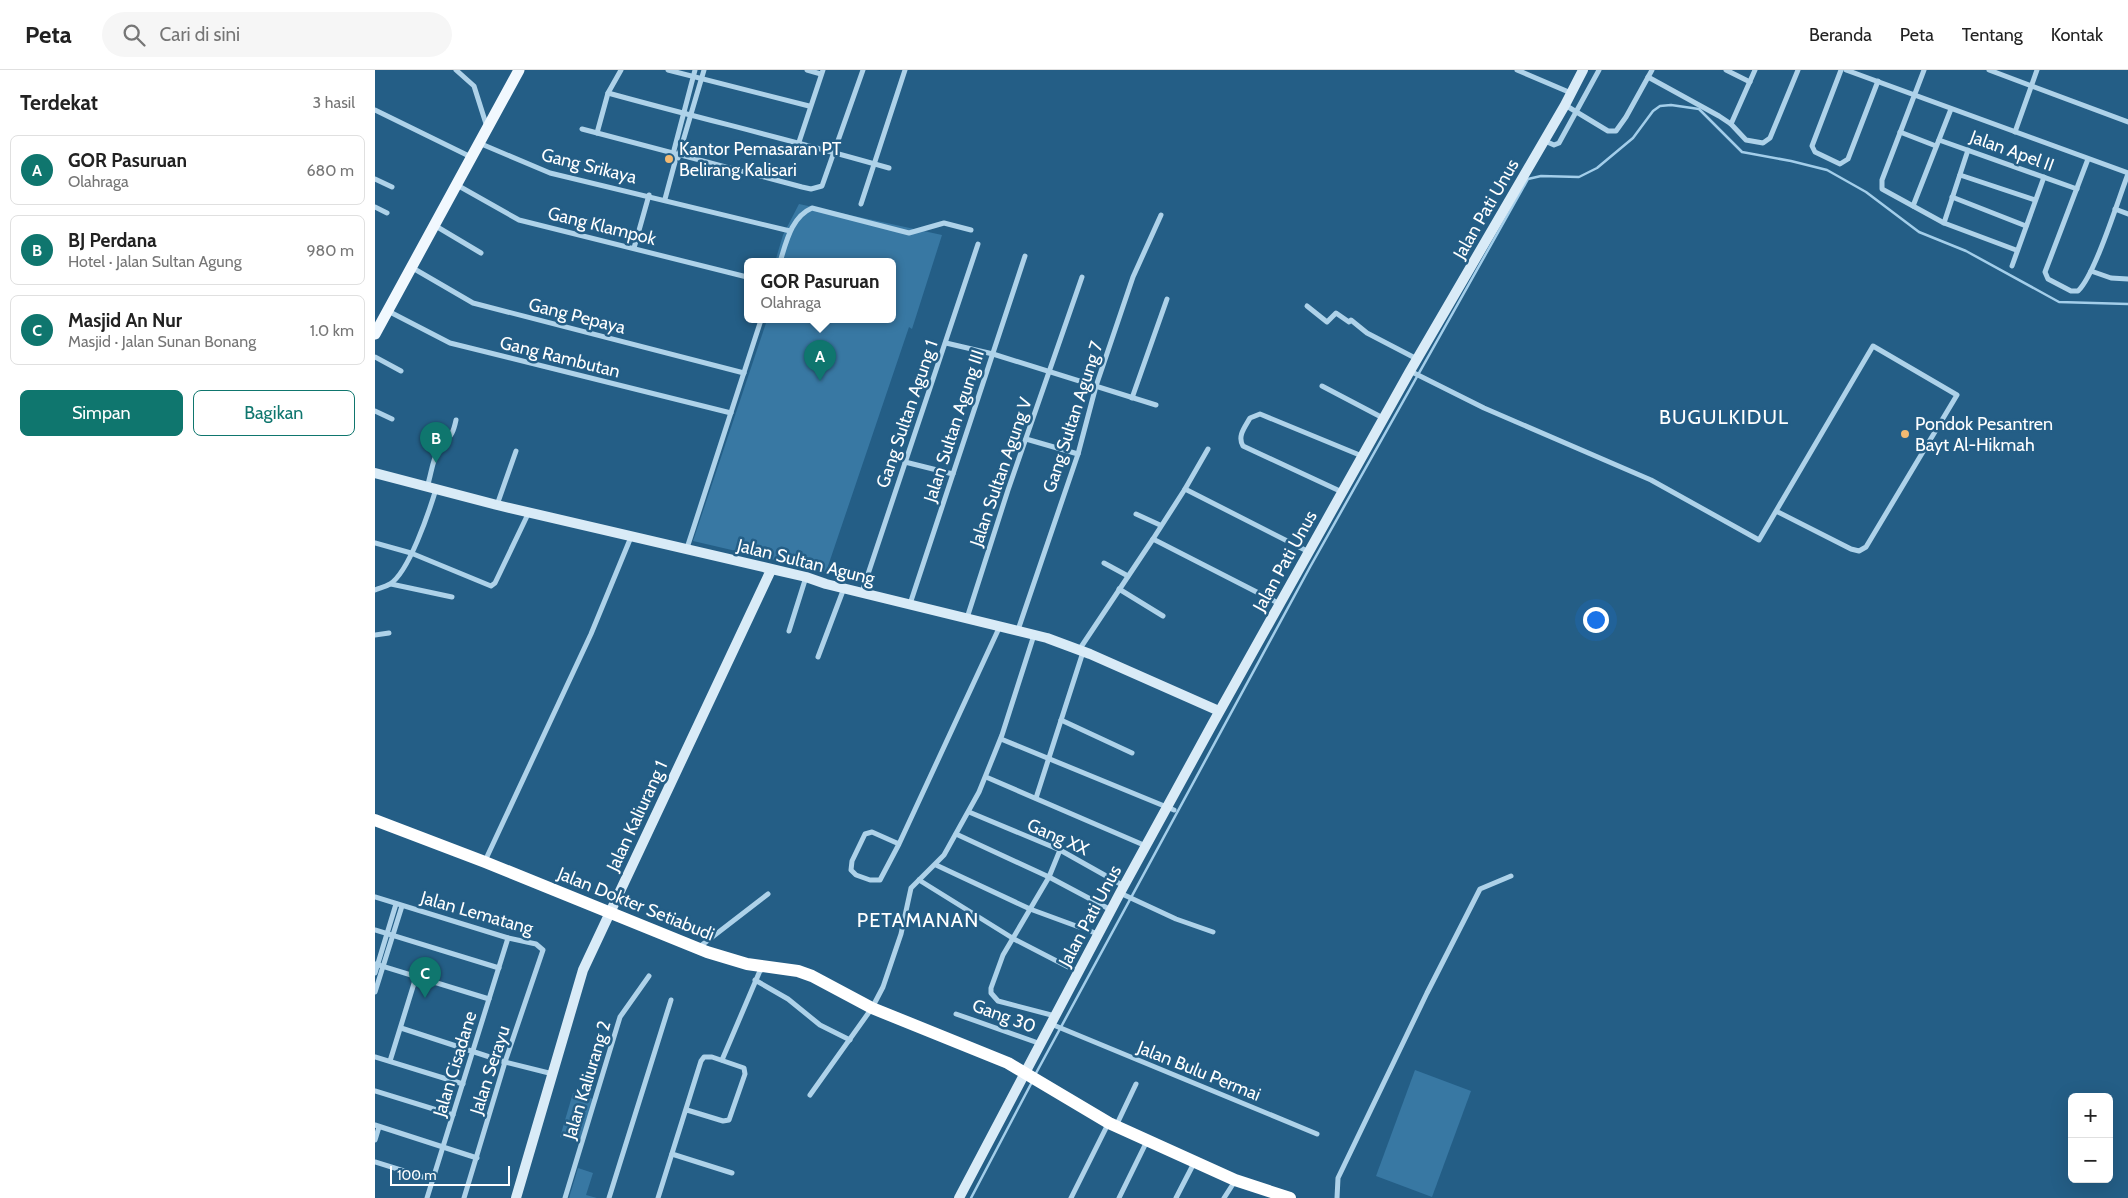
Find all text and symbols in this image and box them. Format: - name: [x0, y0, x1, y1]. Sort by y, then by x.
- search box: [102, 12, 452, 57]
- text: Peta: [25, 20, 72, 49]
- icon: search: [120, 21, 148, 49]
- text: Cari di sini: [160, 23, 240, 46]
- text: Beranda: [1809, 24, 1872, 46]
- text: Peta: [1900, 24, 1934, 46]
- text: Tentang: [1962, 24, 2023, 46]
- text: Kontak: [2051, 24, 2103, 46]
- text: Terdekat: [20, 90, 98, 115]
- text: 3 hasil: [313, 93, 355, 112]
- street label: Jalan Apel II: [1966, 125, 2057, 176]
- place label: Kantor Pemasaran PT Belirang Kalisari: [679, 138, 842, 181]
- street label: Gang Srikaya: [539, 144, 639, 189]
- text: GOR Pasuruan: [68, 149, 187, 172]
- marker: Kantor Pemasaran PT Belirang Kalisari: [663, 153, 675, 165]
- street label: Jalan Pati Unus: [1448, 155, 1524, 264]
- text: A: [32, 161, 42, 180]
- text: 680 m: [306, 161, 354, 180]
- text: Olahraga: [68, 172, 129, 191]
- street label: Gang Klampok: [546, 202, 659, 250]
- text: BJ Perdana: [68, 229, 157, 252]
- text: B: [32, 241, 42, 260]
- text: 980 m: [306, 241, 354, 260]
- text: Hotel · Jalan Sultan Agung: [68, 252, 242, 271]
- popup: [744, 258, 896, 323]
- text: GOR Pasuruan: [761, 270, 880, 293]
- street label: Gang Pepaya: [526, 293, 628, 339]
- text: Olahraga: [761, 293, 821, 312]
- text: Masjid An Nur: [68, 309, 182, 332]
- text: C: [32, 321, 42, 340]
- text: 1.0 km: [310, 321, 354, 340]
- street label: Gang Rambutan: [498, 331, 622, 383]
- text: Masjid · Jalan Sunan Bonang: [68, 332, 256, 351]
- street label: Gang Sultan Agung 1: [871, 337, 943, 491]
- street label: Gang Sultan Agung 7: [1038, 338, 1108, 496]
- pin: A: [804, 340, 836, 381]
- street label: Jalan Sultan Agung III: [919, 347, 989, 506]
- button: Simpan: [20, 390, 183, 436]
- button: Bagikan: [193, 390, 355, 436]
- street label: Jalan Sultan Agung V: [965, 395, 1037, 550]
- district label: BUGULKIDUL: [1659, 405, 1789, 429]
- place label: Pondok Pesantren Bayt Al-Hikmah: [1915, 413, 2053, 456]
- pin: B: [420, 422, 452, 463]
- marker: Pondok Pesantren Bayt Al-Hikmah: [1899, 428, 1911, 440]
- street label: Jalan Pati Unus: [1248, 507, 1322, 616]
- street label: Jalan Sultan Agung: [734, 534, 878, 590]
- your location: [1583, 607, 1609, 633]
- street label: Jalan Kaliurang 1: [601, 757, 672, 876]
- street label: Gang XX: [1024, 814, 1093, 860]
- street label: Jalan Pati Unus: [1053, 861, 1126, 972]
- street label: Jalan Dokter Setiabudi: [553, 862, 718, 946]
- street label: Jalan Lematang: [417, 886, 537, 940]
- district label: PETAMANAN: [857, 908, 979, 932]
- pin: C: [409, 957, 441, 998]
- street label: Gang 30: [969, 994, 1039, 1038]
- street label: Jalan Cisadane: [428, 1008, 482, 1121]
- street label: Jalan Kaliurang 2: [558, 1018, 616, 1143]
- street label: Jalan Serayu: [465, 1023, 515, 1118]
- street label: Jalan Bulu Permai: [1133, 1036, 1264, 1106]
- map controls: [2068, 1093, 2113, 1183]
- button: +: [2068, 1093, 2113, 1138]
- button: −: [2068, 1138, 2113, 1183]
- scale bar: [390, 1163, 510, 1186]
- text: 100 m: [397, 1166, 437, 1184]

